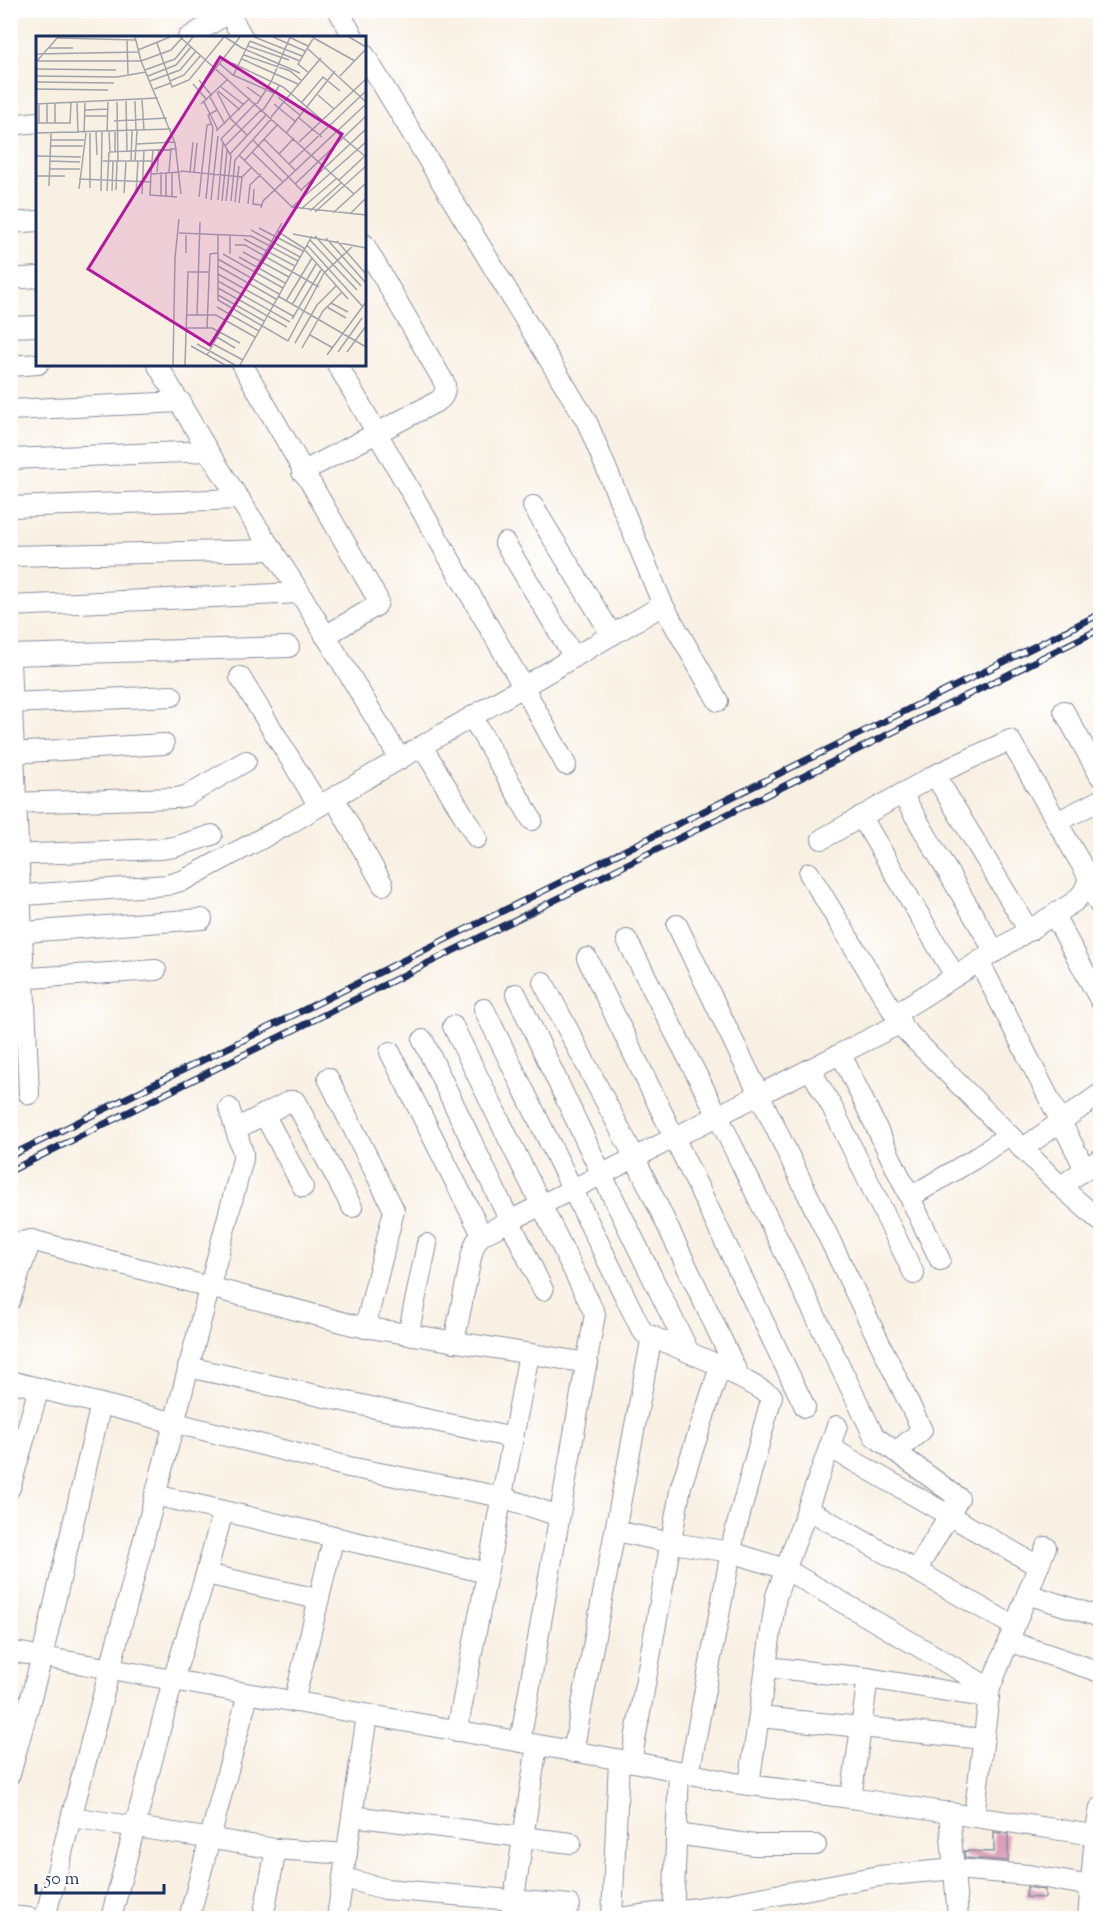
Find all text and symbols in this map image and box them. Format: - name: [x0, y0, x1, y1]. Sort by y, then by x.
- inset map: [36, 36, 366, 366]
- scale bar: [36, 1857, 164, 1895]
- text: 50 m: [44, 1867, 80, 1893]

